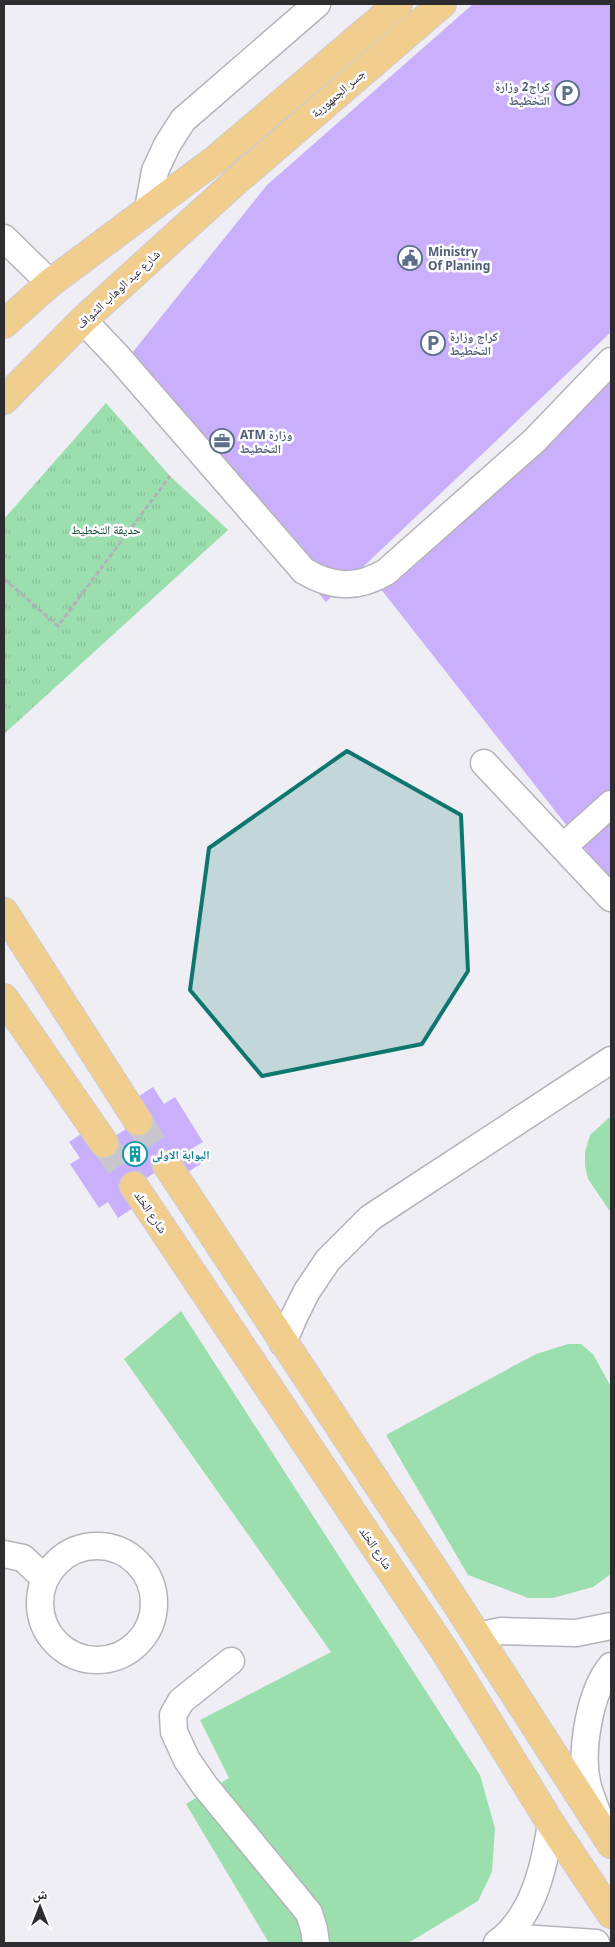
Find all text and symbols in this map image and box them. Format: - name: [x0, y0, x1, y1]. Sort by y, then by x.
- street label: جسر الجمهورية: [307, 65, 369, 121]
- place label: كراج2 وزارة التخطيط: [495, 78, 551, 109]
- parking icon: كراج2 وزارة التخطيط: [554, 80, 580, 106]
- place label: Ministry Of Planing: [428, 243, 490, 274]
- public building icon: Ministry Of Planing: [397, 245, 423, 271]
- street label: شارع عبد الوهاب الشواف: [72, 246, 164, 332]
- place label: كراج وزارة التخطيط: [450, 328, 499, 359]
- parking icon: كراج وزارة التخطيط: [420, 330, 446, 356]
- place label: ATM وزارة التخطيط: [240, 426, 292, 457]
- office icon: ATM وزارة التخطيط: [209, 428, 235, 454]
- park label: حديقة التخطيط: [71, 521, 141, 538]
- building icon: البوابة الاولى: [122, 1141, 148, 1167]
- place label: البوابة الاولى: [152, 1146, 210, 1163]
- street label: شارع الخلد: [131, 1187, 172, 1237]
- street label: شارع الخلد: [356, 1523, 397, 1573]
- north arrow: [15, 1882, 65, 1932]
- text: ش: [33, 1884, 48, 1903]

